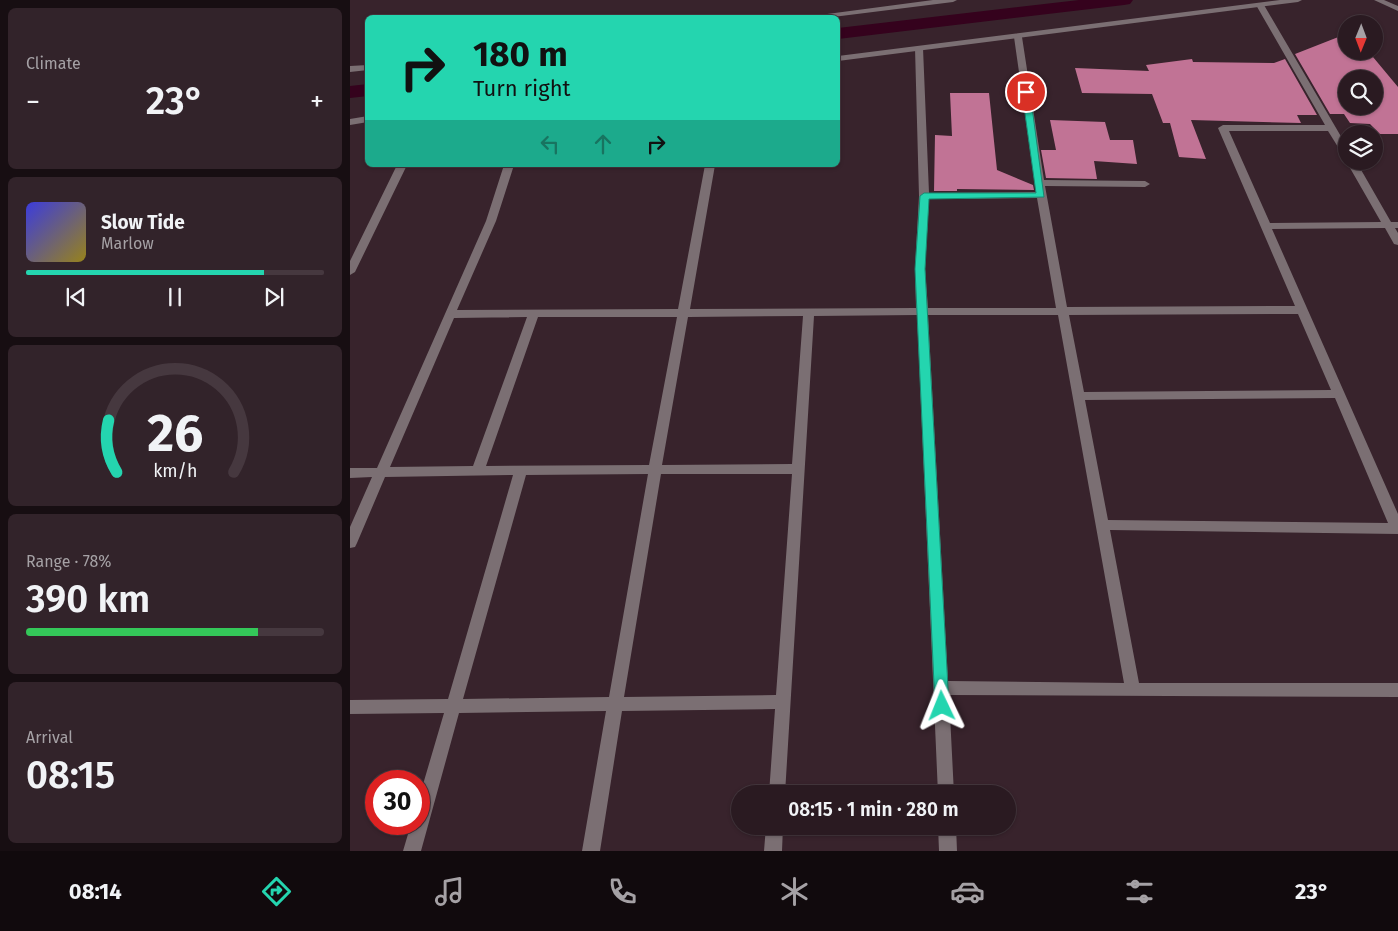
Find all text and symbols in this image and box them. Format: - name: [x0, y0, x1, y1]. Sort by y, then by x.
- north arrow: [1338, 15, 1382, 60]
- map controls: [1338, 15, 1383, 170]
- text: 180 m: [473, 33, 568, 75]
- icon: right: [390, 35, 455, 100]
- text: Climate: [26, 54, 81, 73]
- button: search: [1338, 70, 1383, 115]
- pin: [1005, 71, 1047, 113]
- text: Turn right: [473, 75, 570, 102]
- text: 23°: [146, 78, 204, 124]
- icon: arrive: [1012, 78, 1040, 106]
- text: −: [26, 85, 40, 118]
- text: +: [310, 85, 324, 118]
- button: layers: [1338, 125, 1383, 170]
- icon: left: [536, 130, 564, 158]
- icon: ahead: [589, 130, 617, 158]
- icon: right: [642, 130, 670, 158]
- text: Slow Tide: [101, 211, 185, 234]
- text: Marlow: [101, 234, 154, 253]
- icon: previous: [62, 283, 90, 311]
- icon: pause: [161, 283, 189, 311]
- icon: next: [260, 283, 288, 311]
- text: 26: [147, 402, 203, 465]
- text: km/h: [153, 460, 197, 482]
- text: Range · 78%: [26, 552, 112, 571]
- text: 390 km: [26, 576, 150, 622]
- position arrow: [915, 679, 967, 731]
- text: Arrival: [26, 728, 73, 747]
- text: 08:15: [26, 752, 115, 798]
- speed limit sign: 30: [365, 770, 430, 835]
- text: 08:15 · 1 min · 280 m: [788, 798, 959, 821]
- icon: directions: [259, 874, 294, 909]
- icon: music: [432, 874, 467, 909]
- icon: phone: [605, 874, 640, 909]
- icon: climate: [777, 874, 812, 909]
- icon: car: [950, 874, 985, 909]
- icon: filters: [1122, 874, 1157, 909]
- text: 08:14: [69, 878, 122, 905]
- text: 23°: [1295, 878, 1329, 905]

